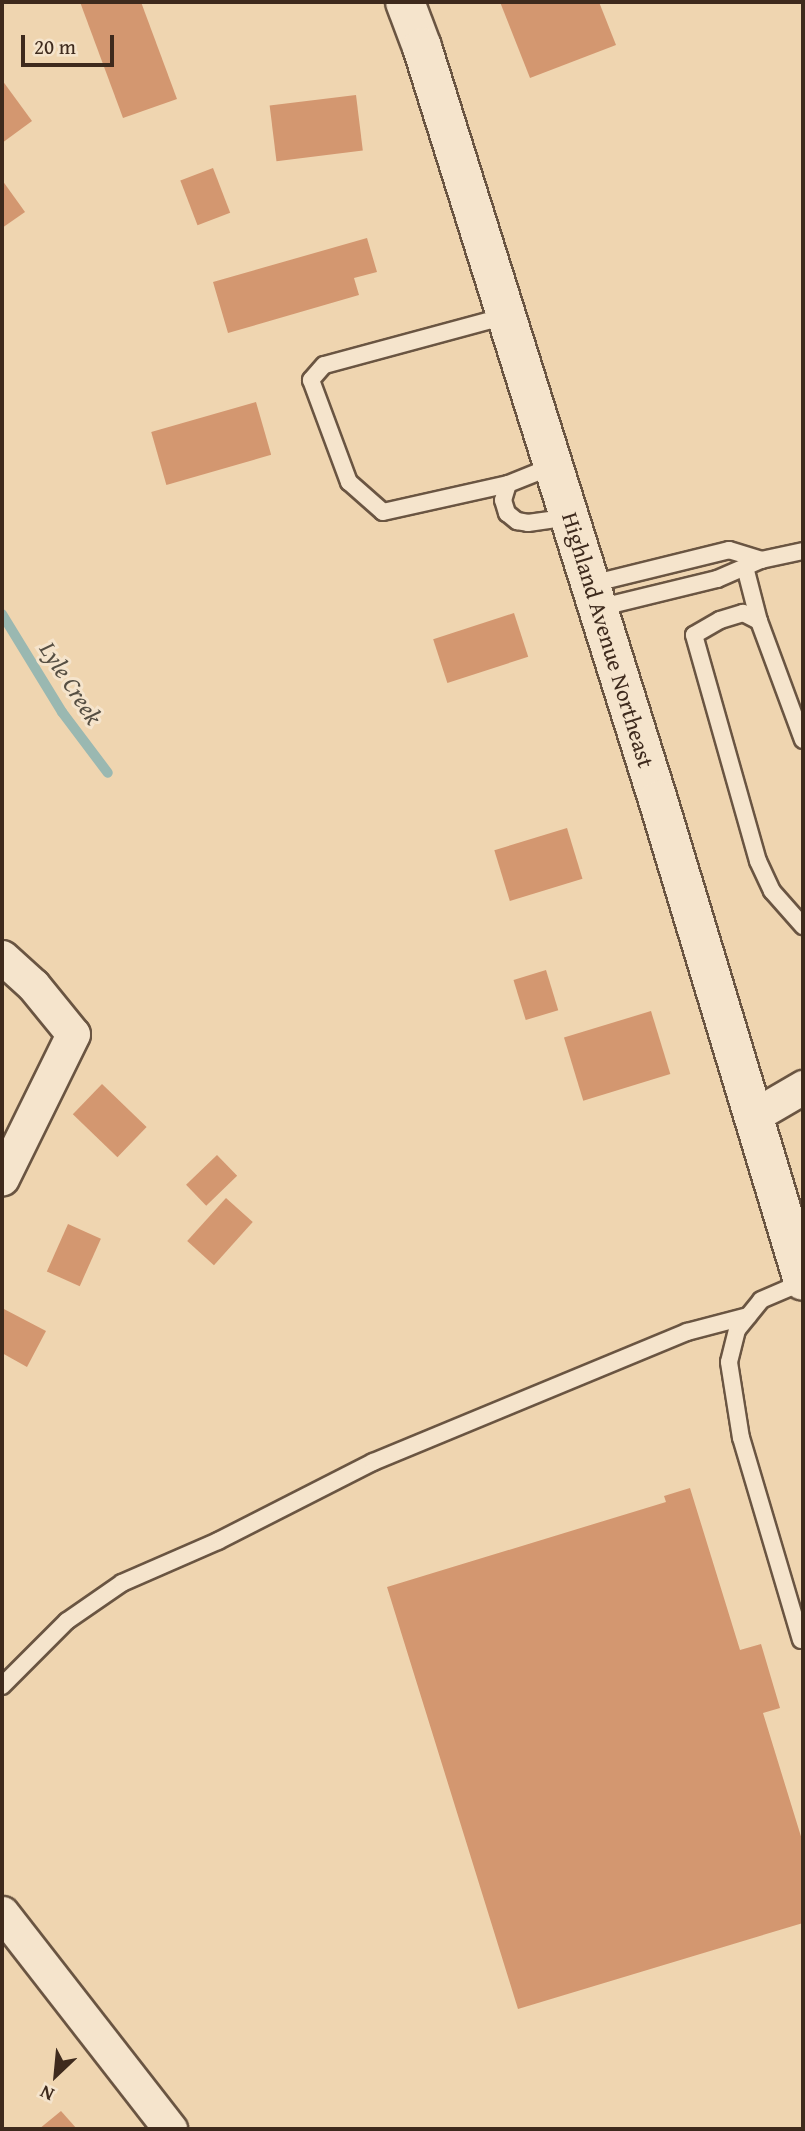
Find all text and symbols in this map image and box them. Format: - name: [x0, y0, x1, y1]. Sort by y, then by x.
- scale bar: [24, 21, 117, 65]
- text: 20 m: [34, 31, 76, 62]
- street label: Highland Avenue Northeast: [556, 509, 660, 771]
- water label: Lyle Creek: [34, 636, 108, 730]
- north arrow: [21, 2040, 91, 2110]
- text: N: [35, 2079, 59, 2109]

